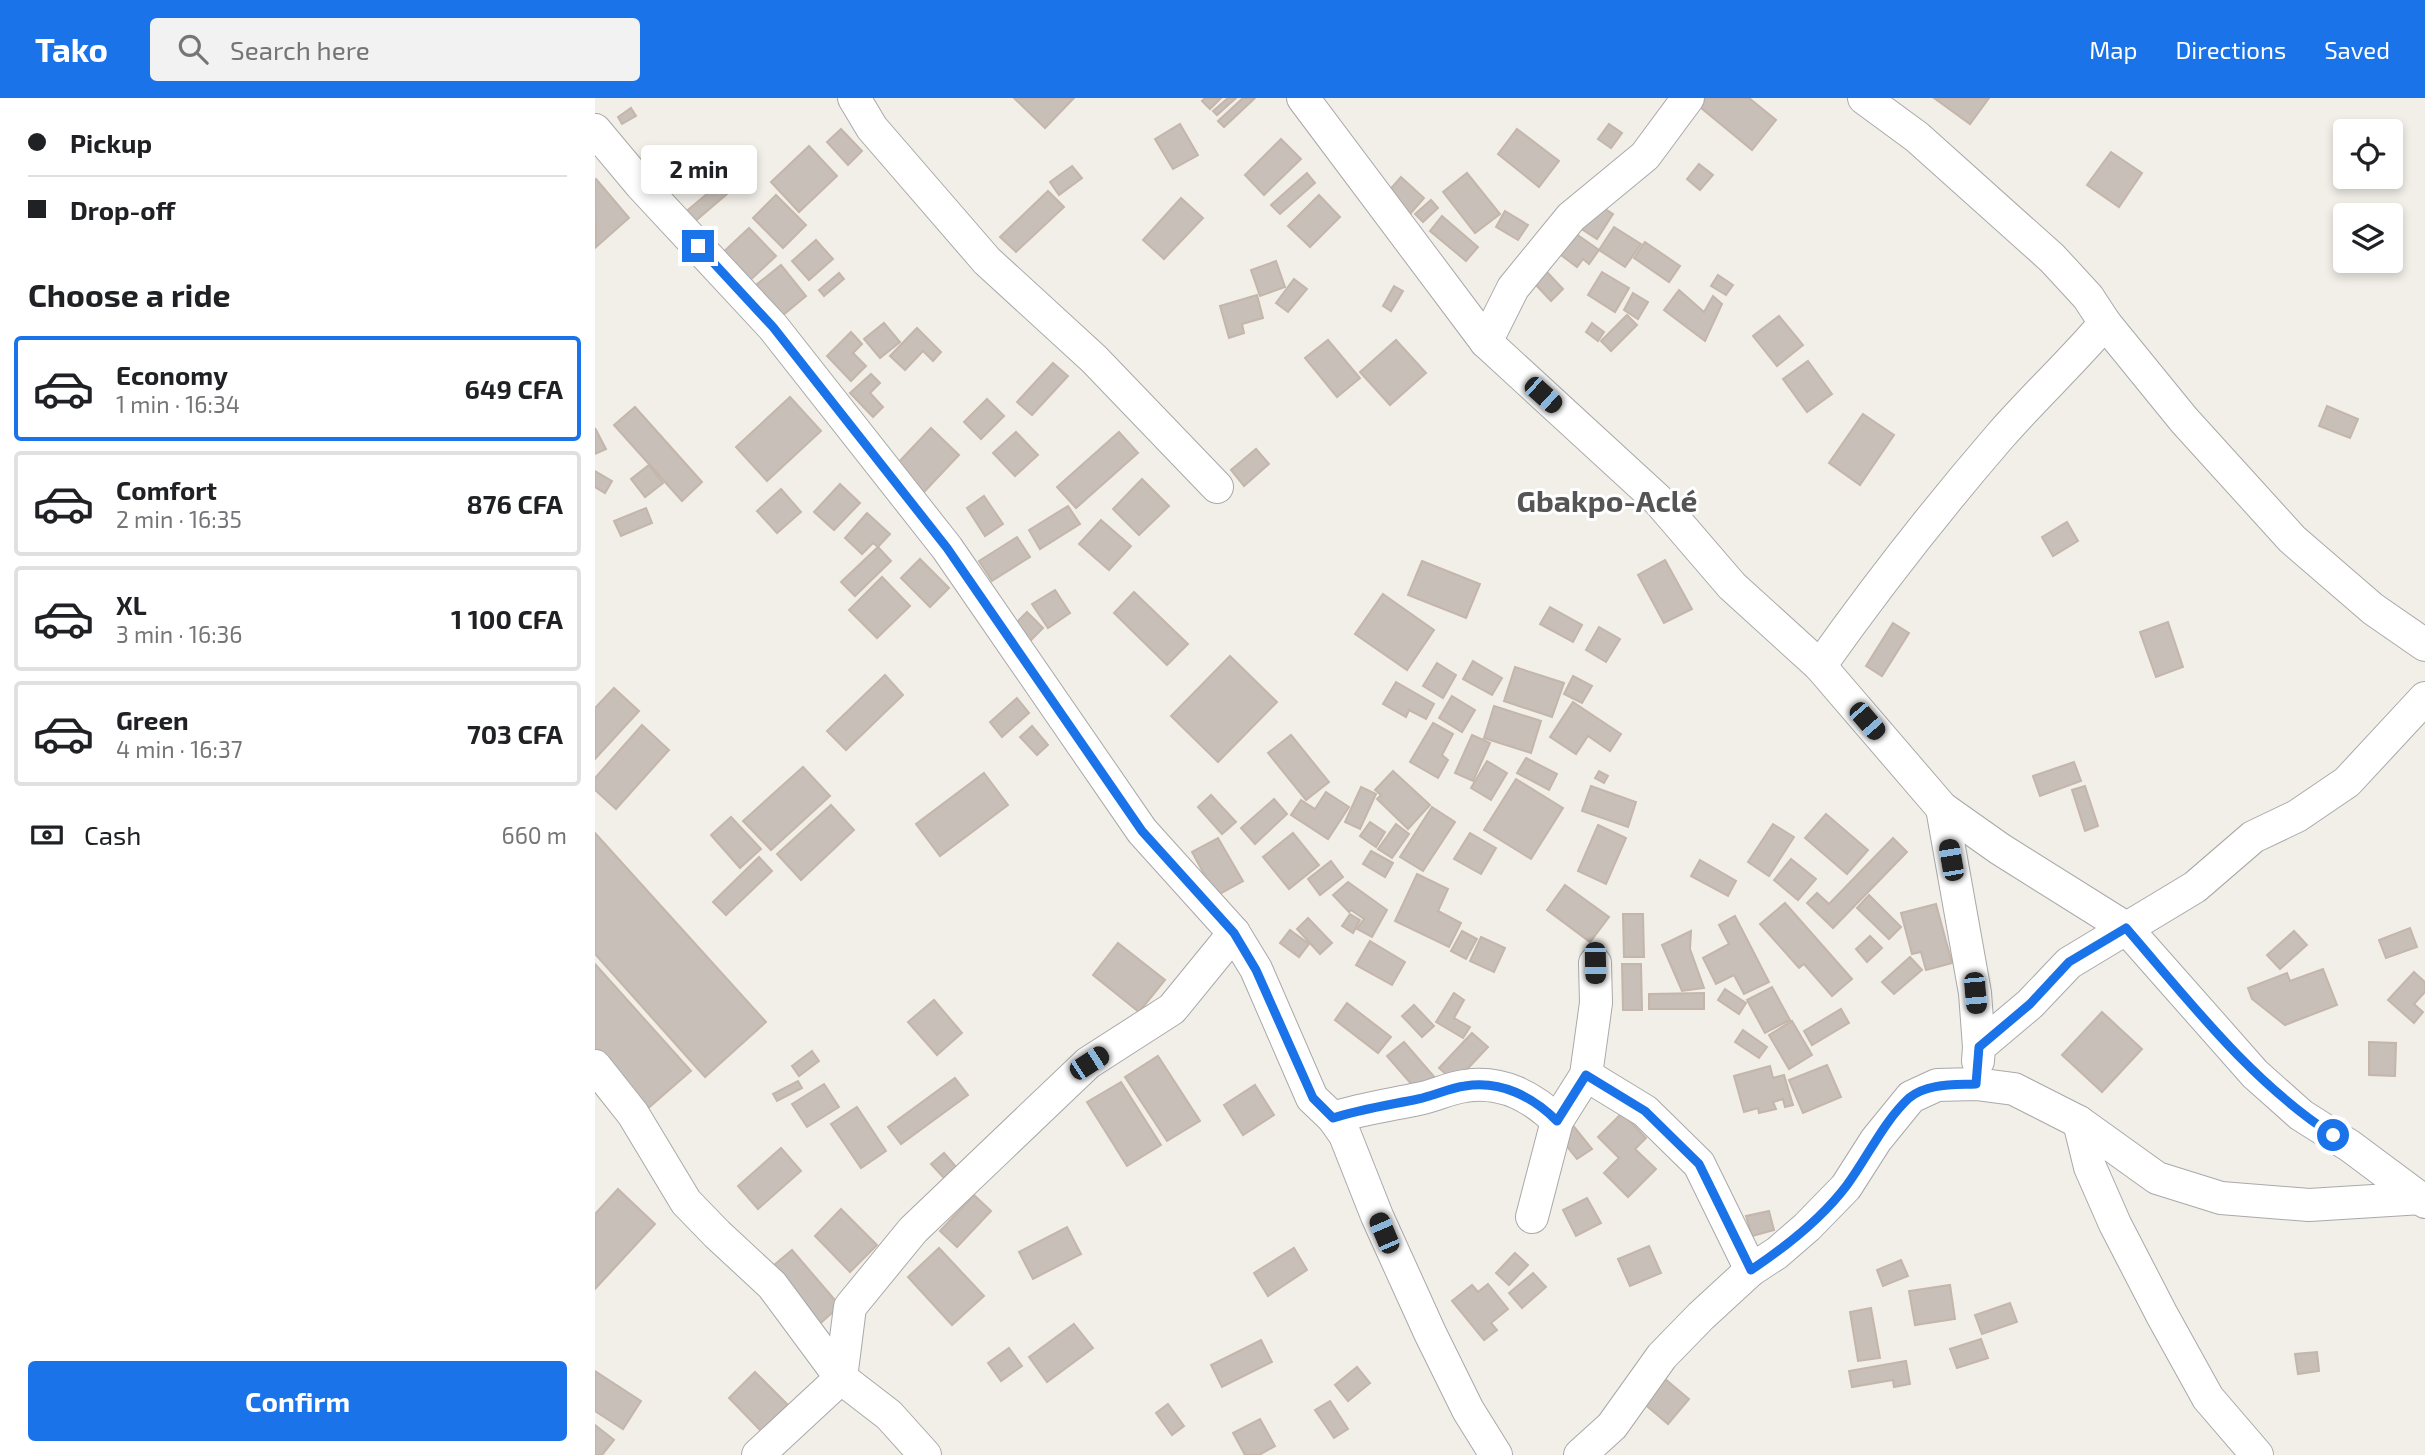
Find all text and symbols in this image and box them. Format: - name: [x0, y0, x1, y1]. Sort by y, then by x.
- search box: [150, 18, 640, 81]
- text: Tako: [35, 29, 108, 69]
- icon: search: [174, 30, 212, 68]
- text: Search here: [230, 34, 370, 65]
- text: Map: [2089, 35, 2137, 64]
- text: Directions: [2175, 35, 2286, 64]
- text: Saved: [2324, 35, 2390, 64]
- map controls: [2333, 119, 2403, 273]
- button: locate: [2333, 119, 2403, 189]
- text: Pickup: [70, 127, 152, 158]
- callout: 2 min: [640, 144, 756, 194]
- text: 2 min: [670, 155, 728, 183]
- text: Drop-off: [70, 194, 175, 225]
- button: layers: [2333, 203, 2403, 273]
- route end: [682, 230, 714, 262]
- text: Choose a ride: [28, 275, 231, 313]
- icon: car: [32, 357, 95, 420]
- text: Economy: [116, 359, 228, 390]
- text: 649 CFA: [465, 373, 563, 404]
- car: [1521, 373, 1566, 417]
- text: 1 min · 16:34: [116, 390, 240, 418]
- icon: car: [32, 472, 95, 535]
- text: Comfort: [116, 474, 217, 505]
- district label: Gbakpo-Aclé: [1517, 482, 1697, 518]
- text: 876 CFA: [467, 488, 563, 519]
- text: 2 min · 16:35: [116, 505, 242, 533]
- icon: car: [32, 587, 95, 650]
- text: XL: [116, 589, 147, 620]
- text: 1 100 CFA: [451, 603, 563, 634]
- text: 3 min · 16:36: [116, 620, 243, 648]
- car: [1846, 698, 1889, 744]
- icon: car: [32, 702, 95, 765]
- text: Green: [116, 704, 189, 735]
- text: 703 CFA: [467, 718, 563, 749]
- text: 4 min · 16:37: [116, 735, 242, 763]
- icon: cash: [28, 816, 66, 854]
- text: Cash: [84, 819, 141, 850]
- text: 660 m: [502, 821, 567, 849]
- car: [1938, 837, 1965, 883]
- car: [1585, 942, 1606, 984]
- car: [1963, 971, 1988, 1015]
- car: [1066, 1043, 1113, 1083]
- route start: [2317, 1119, 2349, 1151]
- car: [1367, 1210, 1402, 1256]
- button: Confirm: [28, 1361, 567, 1441]

